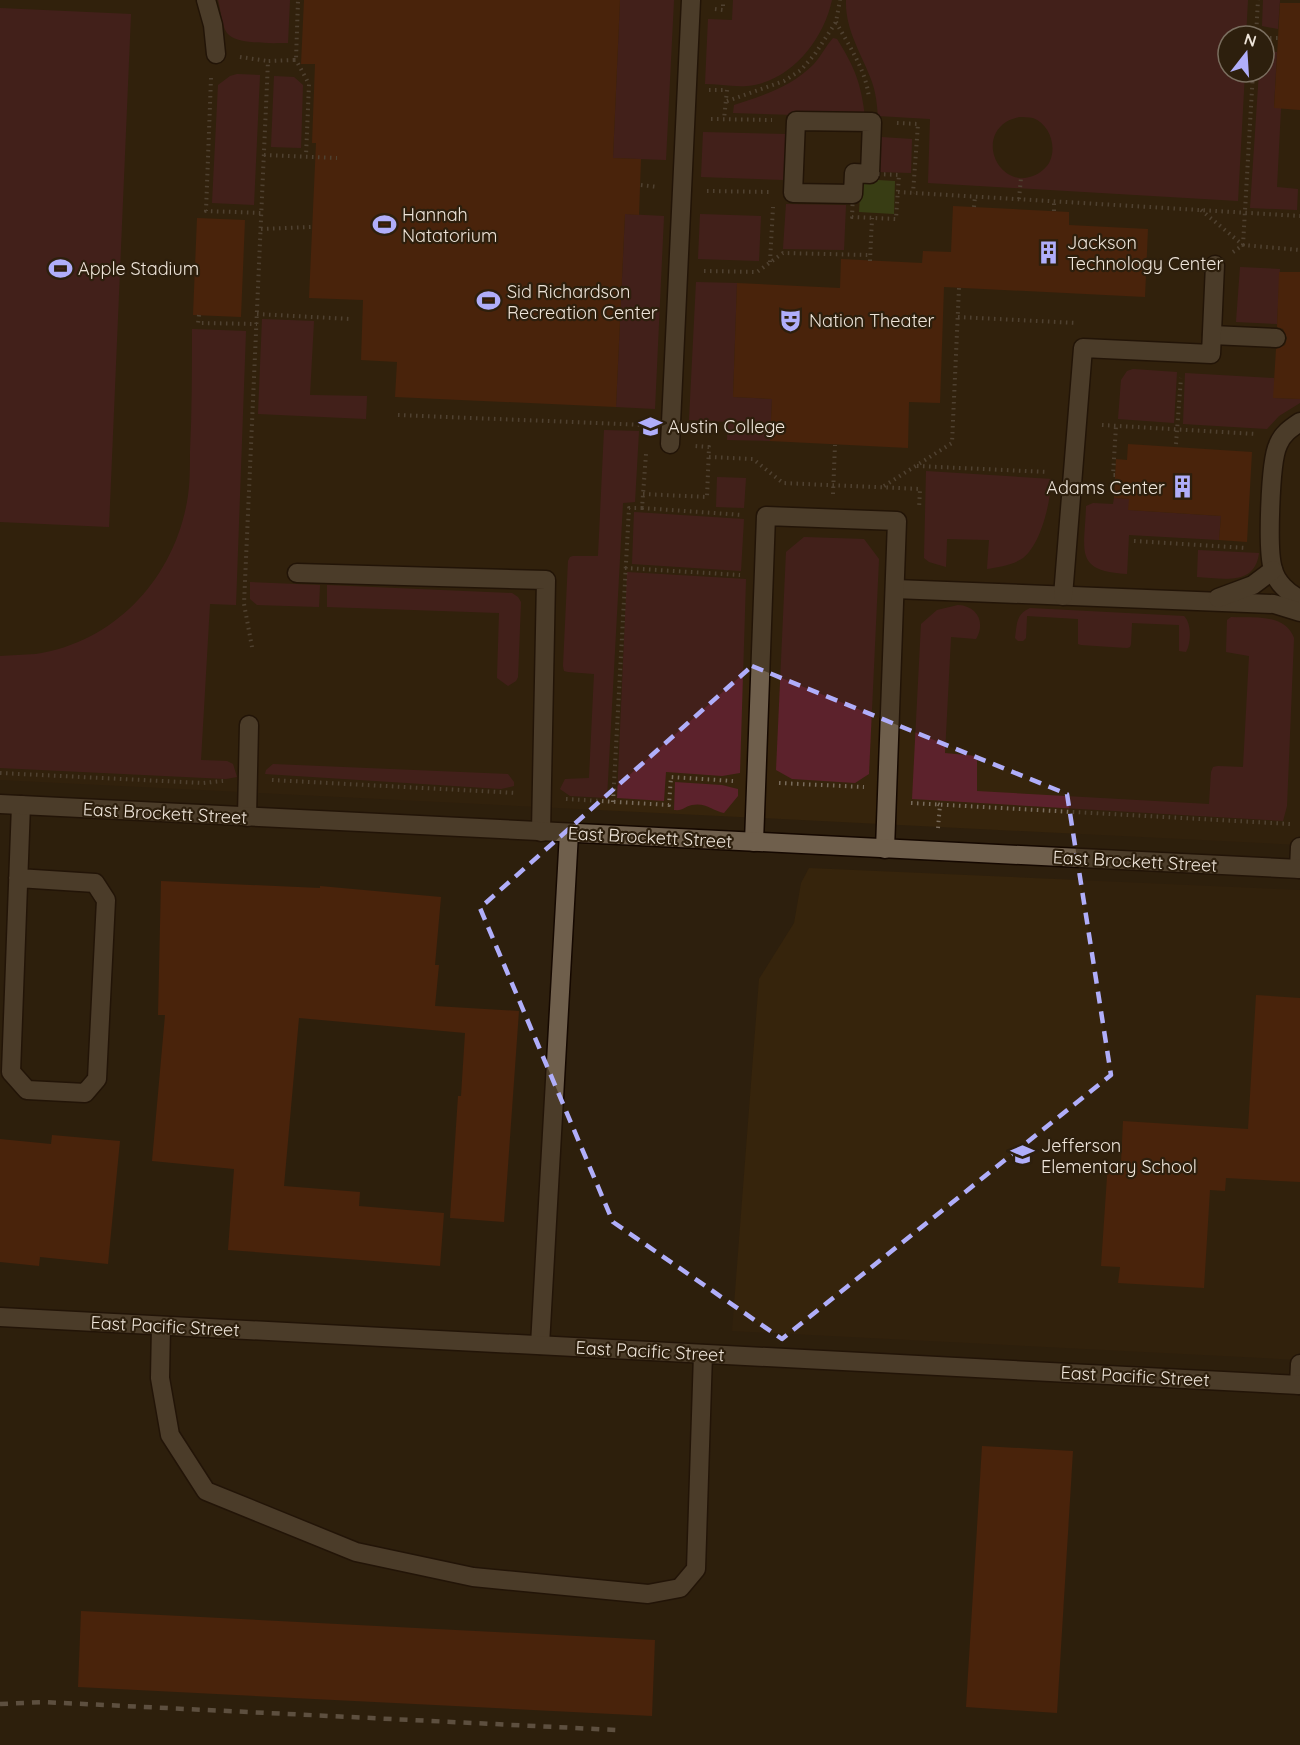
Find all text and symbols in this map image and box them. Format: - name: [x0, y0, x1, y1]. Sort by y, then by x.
- north arrow: [1216, 24, 1276, 84]
- text: N: [1242, 28, 1259, 51]
- place label: Hannah Natatorium: [402, 203, 497, 247]
- sports icon: Hannah Natatorium: [371, 211, 397, 237]
- place label: Jackson Technology Center: [1067, 231, 1223, 275]
- building icon: Jackson Technology Center: [1036, 239, 1062, 265]
- sports icon: Apple Stadium: [47, 255, 73, 281]
- place label: Apple Stadium: [78, 257, 199, 280]
- place label: Sid Richardson Recreation Center: [507, 280, 658, 324]
- sports icon: Sid Richardson Recreation Center: [476, 288, 502, 314]
- theatre icon: Nation Theater: [778, 307, 804, 333]
- place label: Nation Theater: [809, 309, 935, 332]
- school or university icon: Austin College: [637, 413, 663, 439]
- place label: Austin College: [668, 415, 785, 438]
- building icon: Adams Center: [1170, 474, 1196, 500]
- place label: Adams Center: [1046, 476, 1165, 499]
- street label: East Brockett Street: [82, 797, 248, 829]
- street label: East Brockett Street: [567, 821, 733, 853]
- street label: East Brockett Street: [1052, 845, 1218, 877]
- place label: Jefferson Elementary School: [1041, 1134, 1197, 1178]
- school or university icon: Jefferson Elementary School: [1010, 1142, 1036, 1168]
- street label: East Pacific Street: [90, 1311, 240, 1341]
- street label: East Pacific Street: [575, 1336, 725, 1366]
- street label: East Pacific Street: [1060, 1361, 1210, 1391]

